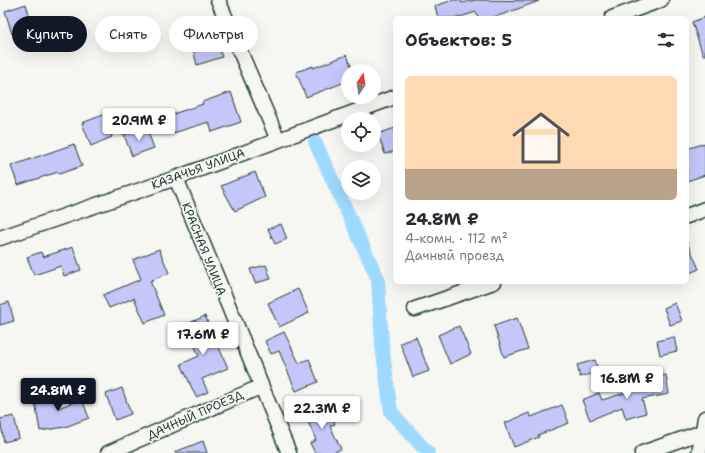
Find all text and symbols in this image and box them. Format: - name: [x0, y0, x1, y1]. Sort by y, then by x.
- chip: Купить: [12, 16, 87, 52]
- chip: Снять: [95, 16, 161, 52]
- chip: Фильтры: [169, 16, 258, 52]
- text: Объектов: 5: [405, 29, 512, 51]
- icon: filters: [655, 29, 677, 51]
- north arrow: [341, 64, 381, 104]
- map controls: [341, 64, 381, 200]
- icon: home: [505, 102, 577, 174]
- pin: 20.9M ₽: [102, 108, 176, 142]
- text: 20.9M ₽: [111, 112, 167, 129]
- button: locate: [341, 112, 381, 152]
- street label: КАЗАЧЬЯ УЛИЦА: [149, 145, 247, 193]
- button: layers: [341, 160, 381, 200]
- street label: КРАСНАЯ УЛИЦА: [178, 200, 230, 298]
- text: 24.8M ₽: [405, 208, 479, 230]
- text: 4-комн. · 112 m²: [405, 230, 508, 247]
- text: Дачный проезд: [405, 247, 504, 264]
- pin: 17.6M ₽: [166, 322, 240, 356]
- text: 17.6M ₽: [176, 326, 230, 343]
- pin: 16.8M ₽: [590, 366, 664, 400]
- text: 16.8M ₽: [600, 370, 654, 387]
- pin: 24.8M ₽: [21, 378, 95, 412]
- text: 24.8M ₽: [30, 382, 86, 399]
- street label: ДАЧНЫЙ ПРОЕЗД: [144, 387, 246, 443]
- pin: 22.3M ₽: [285, 396, 359, 430]
- text: 22.3M ₽: [293, 400, 351, 417]

